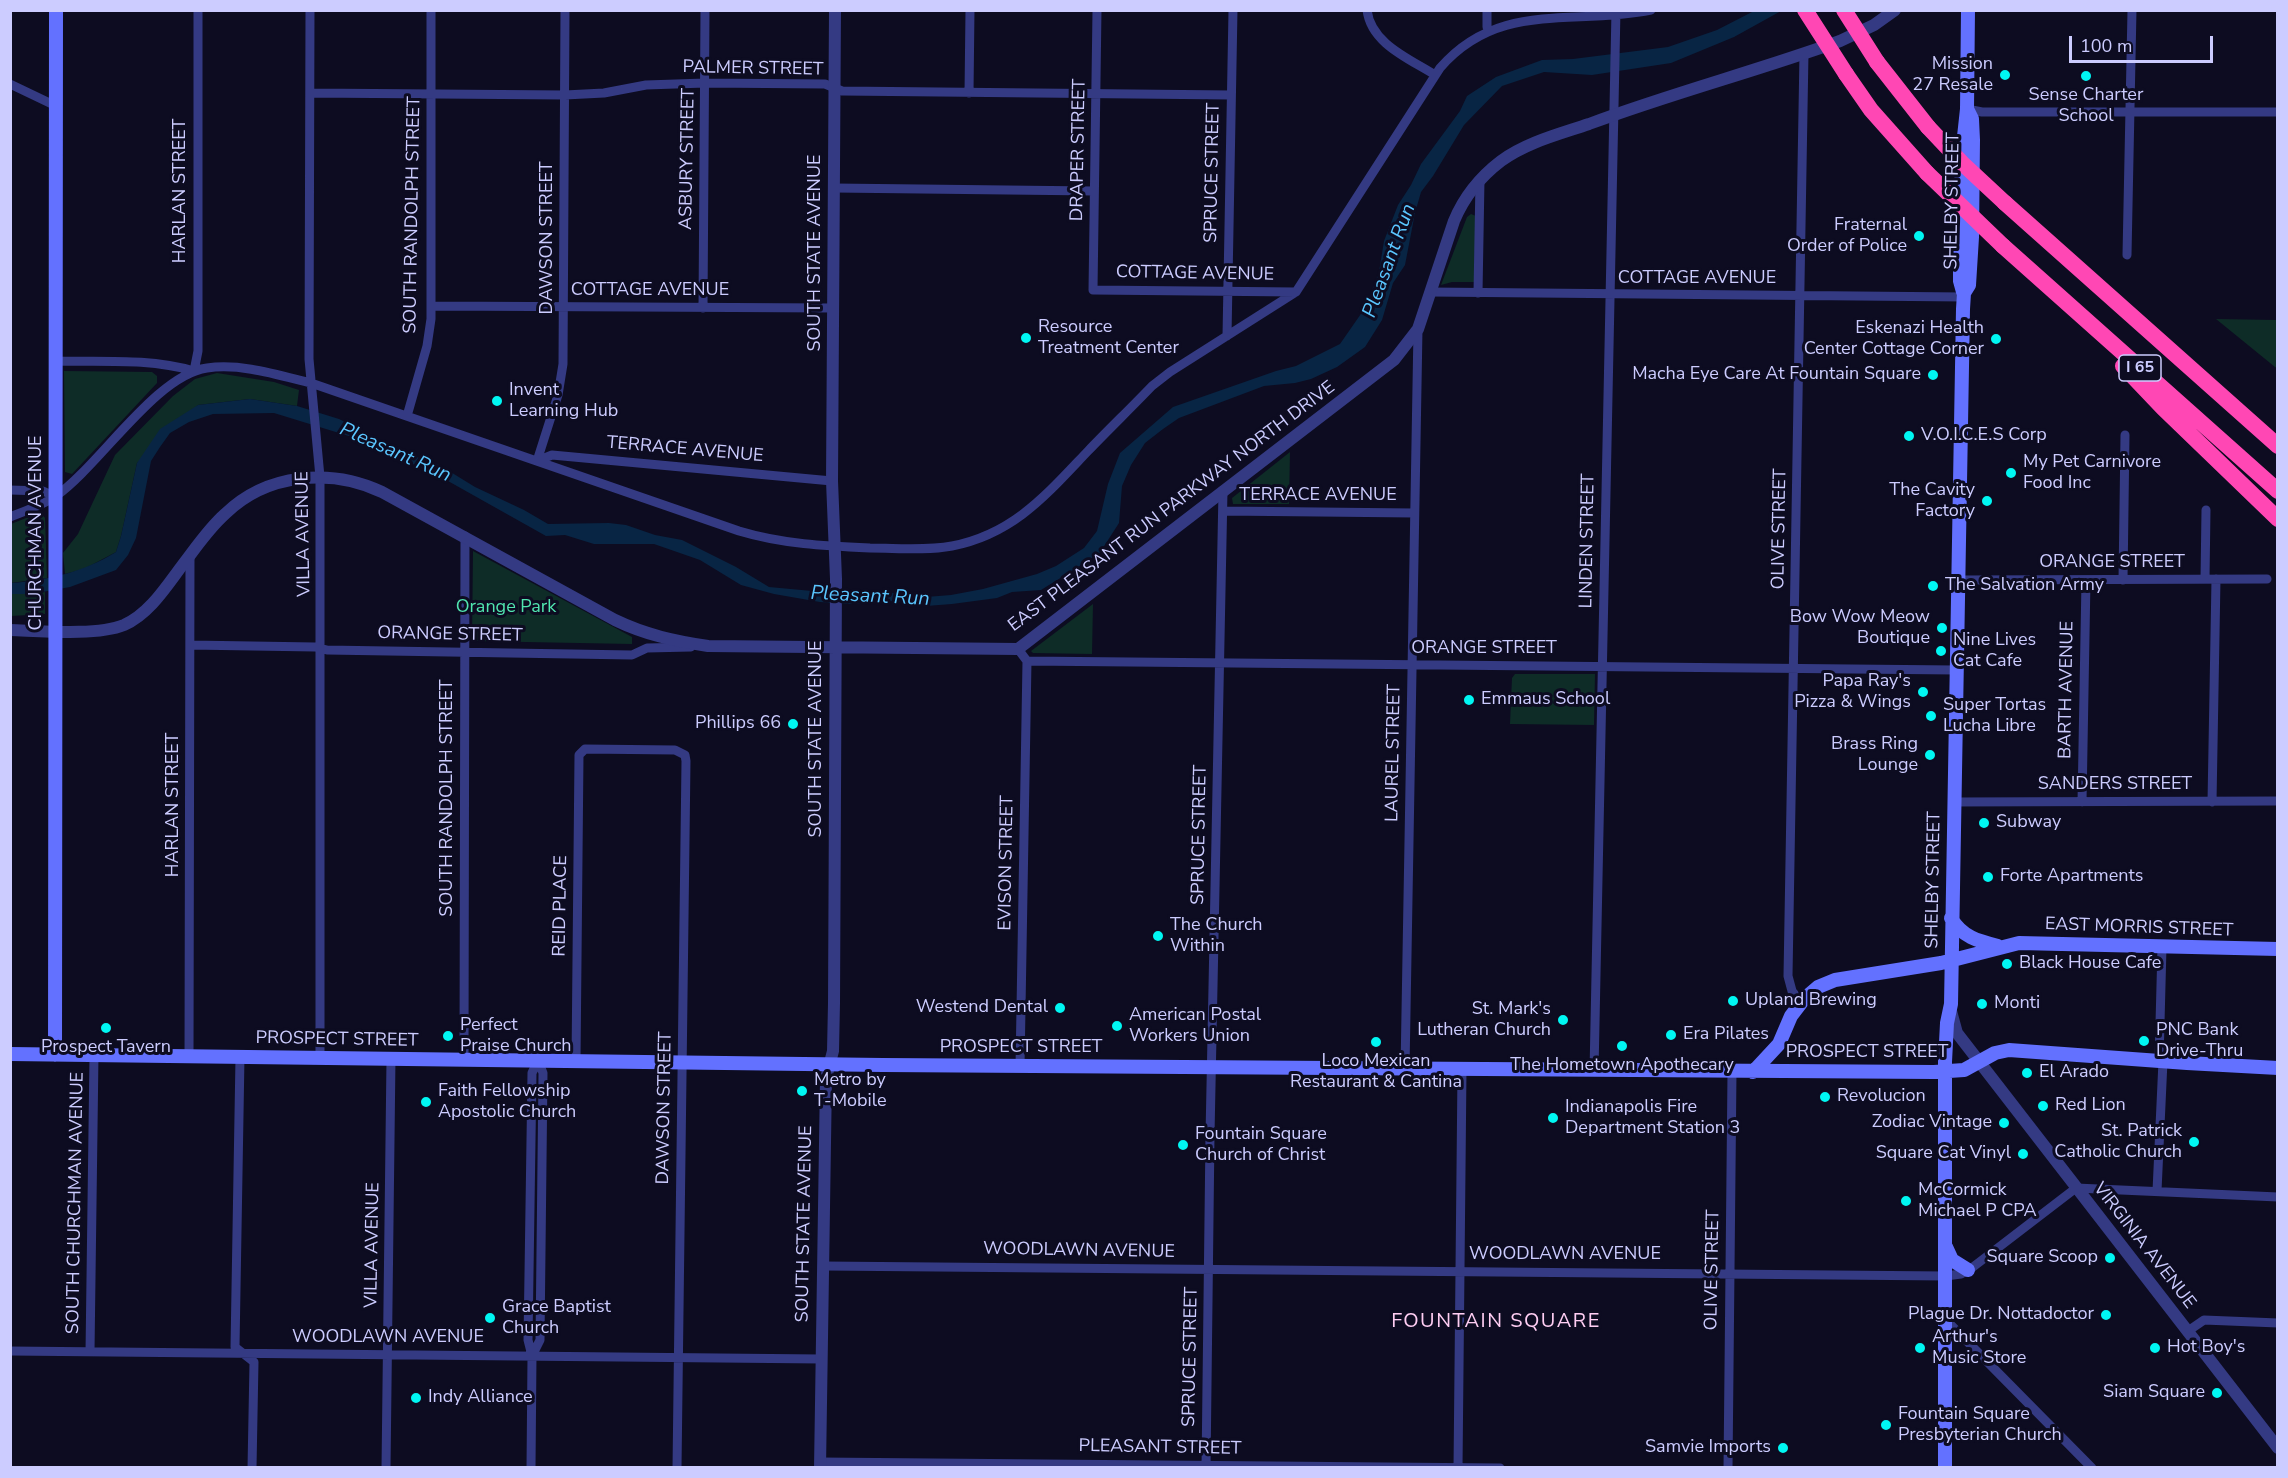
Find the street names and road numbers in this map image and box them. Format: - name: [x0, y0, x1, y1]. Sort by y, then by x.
- street label: PALMER STREET: [682, 57, 824, 81]
- street label: DRAPER STREET: [1067, 79, 1091, 221]
- street label: ASBURY STREET: [676, 88, 700, 230]
- street label: SOUTH RANDOLPH STREET: [400, 96, 426, 334]
- street label: SPRUCE STREET: [1201, 103, 1225, 243]
- street label: HARLAN STREET: [170, 119, 192, 263]
- street label: SHELBY STREET: [1941, 132, 1965, 270]
- street label: SOUTH STATE AVENUE: [805, 154, 827, 352]
- street label: DAWSON STREET: [537, 162, 559, 314]
- street label: COTTAGE AVENUE: [1116, 262, 1274, 286]
- street label: COTTAGE AVENUE: [1618, 268, 1776, 290]
- street label: COTTAGE AVENUE: [571, 280, 729, 302]
- road number: I 65: [2119, 355, 2161, 381]
- street label: EAST PLEASANT RUN PARKWAY NORTH DRIVE: [1004, 377, 1340, 637]
- street label: TERRACE AVENUE: [606, 432, 764, 468]
- street label: CHURCHMAN AVENUE: [26, 435, 48, 631]
- street label: OLIVE STREET: [1768, 468, 1792, 590]
- street label: VILLA AVENUE: [292, 471, 316, 597]
- street label: LINDEN STREET: [1576, 473, 1600, 609]
- street label: TERRACE AVENUE: [1239, 485, 1397, 507]
- street label: ORANGE STREET: [2039, 552, 2185, 574]
- street label: BARTH AVENUE: [2055, 621, 2079, 759]
- street label: ORANGE STREET: [377, 623, 523, 647]
- street label: ORANGE STREET: [1411, 638, 1557, 660]
- street label: SOUTH STATE AVENUE: [806, 640, 828, 838]
- street label: SOUTH RANDOLPH STREET: [437, 679, 459, 917]
- street label: LAUREL STREET: [1382, 684, 1406, 822]
- street label: HARLAN STREET: [163, 733, 185, 877]
- street label: SPRUCE STREET: [1188, 765, 1212, 905]
- street label: SANDERS STREET: [2038, 774, 2192, 796]
- street label: EVISON STREET: [995, 795, 1019, 931]
- street label: SHELBY STREET: [1922, 811, 1946, 949]
- street label: REID PLACE: [549, 855, 573, 957]
- street label: EAST MORRIS STREET: [2044, 914, 2234, 942]
- street label: PROSPECT STREET: [255, 1028, 419, 1052]
- street label: DAWSON STREET: [653, 1031, 677, 1185]
- street label: PROSPECT STREET: [940, 1037, 1102, 1059]
- street label: PROSPECT STREET: [1786, 1042, 1948, 1064]
- street label: SOUTH CHURCHMAN AVENUE: [63, 1072, 89, 1334]
- street label: SOUTH STATE AVENUE: [792, 1125, 818, 1323]
- street label: VIRGINIA AVENUE: [2088, 1179, 2200, 1313]
- street label: VILLA AVENUE: [361, 1182, 385, 1308]
- street label: OLIVE STREET: [1701, 1209, 1725, 1331]
- street label: WOODLAWN AVENUE: [983, 1239, 1175, 1263]
- street label: WOODLAWN AVENUE: [1469, 1244, 1661, 1266]
- street label: SPRUCE STREET: [1179, 1287, 1203, 1427]
- street label: WOODLAWN AVENUE: [292, 1327, 484, 1349]
- street label: PLEASANT STREET: [1079, 1436, 1241, 1460]

